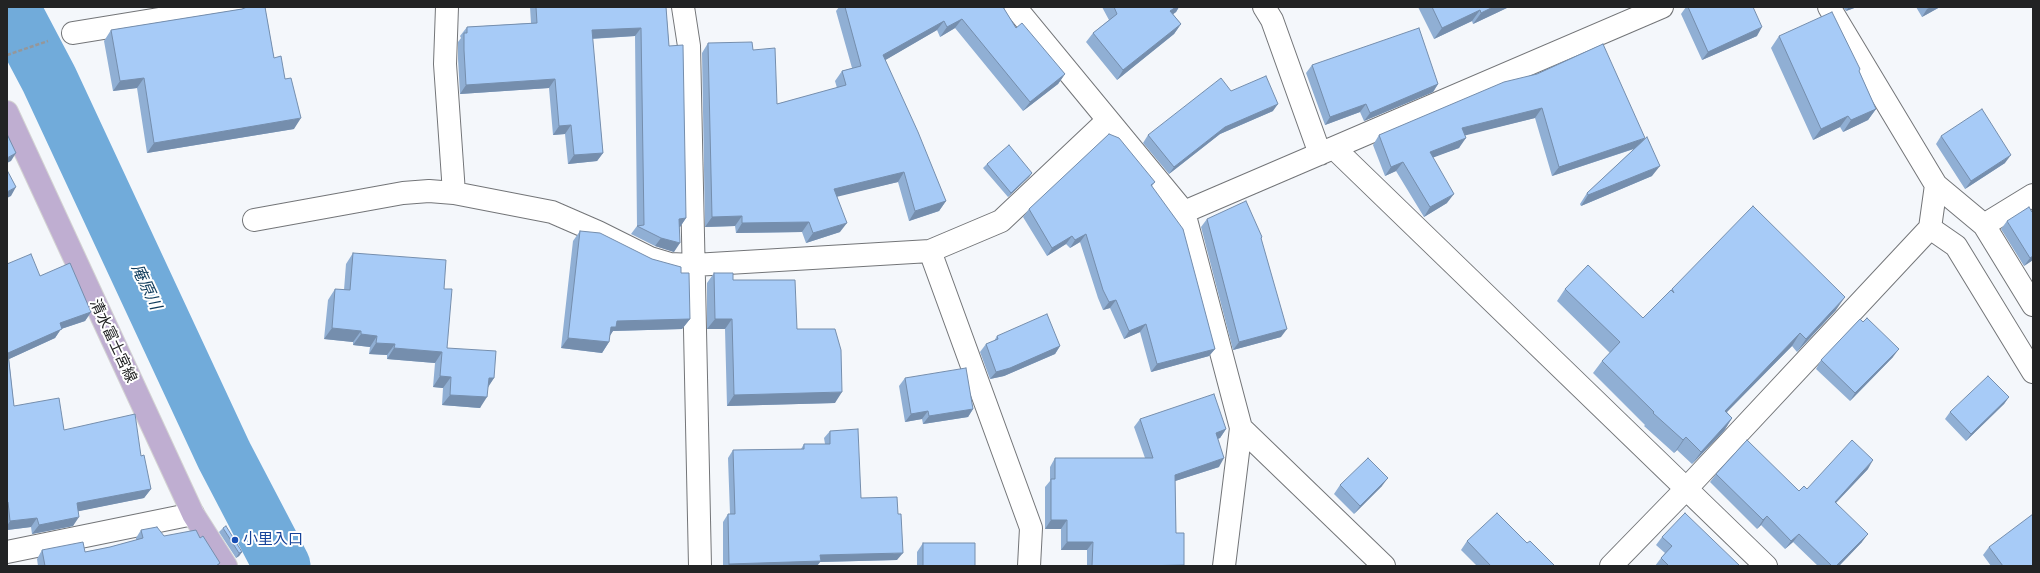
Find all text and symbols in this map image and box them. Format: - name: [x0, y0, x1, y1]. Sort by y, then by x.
- water label: 庵原川: [127, 261, 165, 313]
- street label: 清水富士宮線: [86, 296, 140, 386]
- place label: 小里入口: [243, 531, 303, 549]
- marker: 小里入口: [230, 535, 240, 545]

